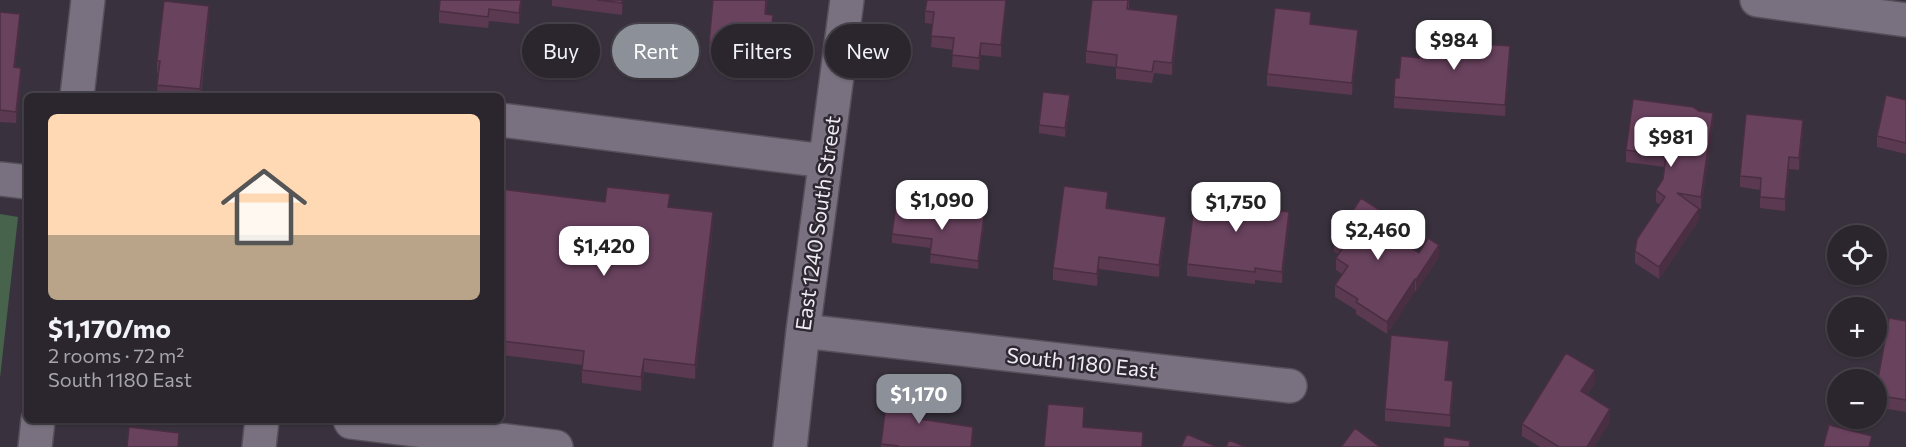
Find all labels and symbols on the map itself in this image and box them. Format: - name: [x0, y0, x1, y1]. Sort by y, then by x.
- pin: $984: [1418, 20, 1490, 71]
- street label: East 1240 South Street: [790, 114, 844, 332]
- pin: $981: [1635, 117, 1707, 168]
- pin: $1,090: [893, 180, 991, 231]
- pin: $1,750: [1187, 182, 1285, 233]
- pin: $2,460: [1329, 210, 1427, 261]
- pin: $1,420: [555, 226, 653, 277]
- street label: South 1180 East: [1005, 342, 1159, 382]
- pin: $1,170: [870, 374, 968, 425]

